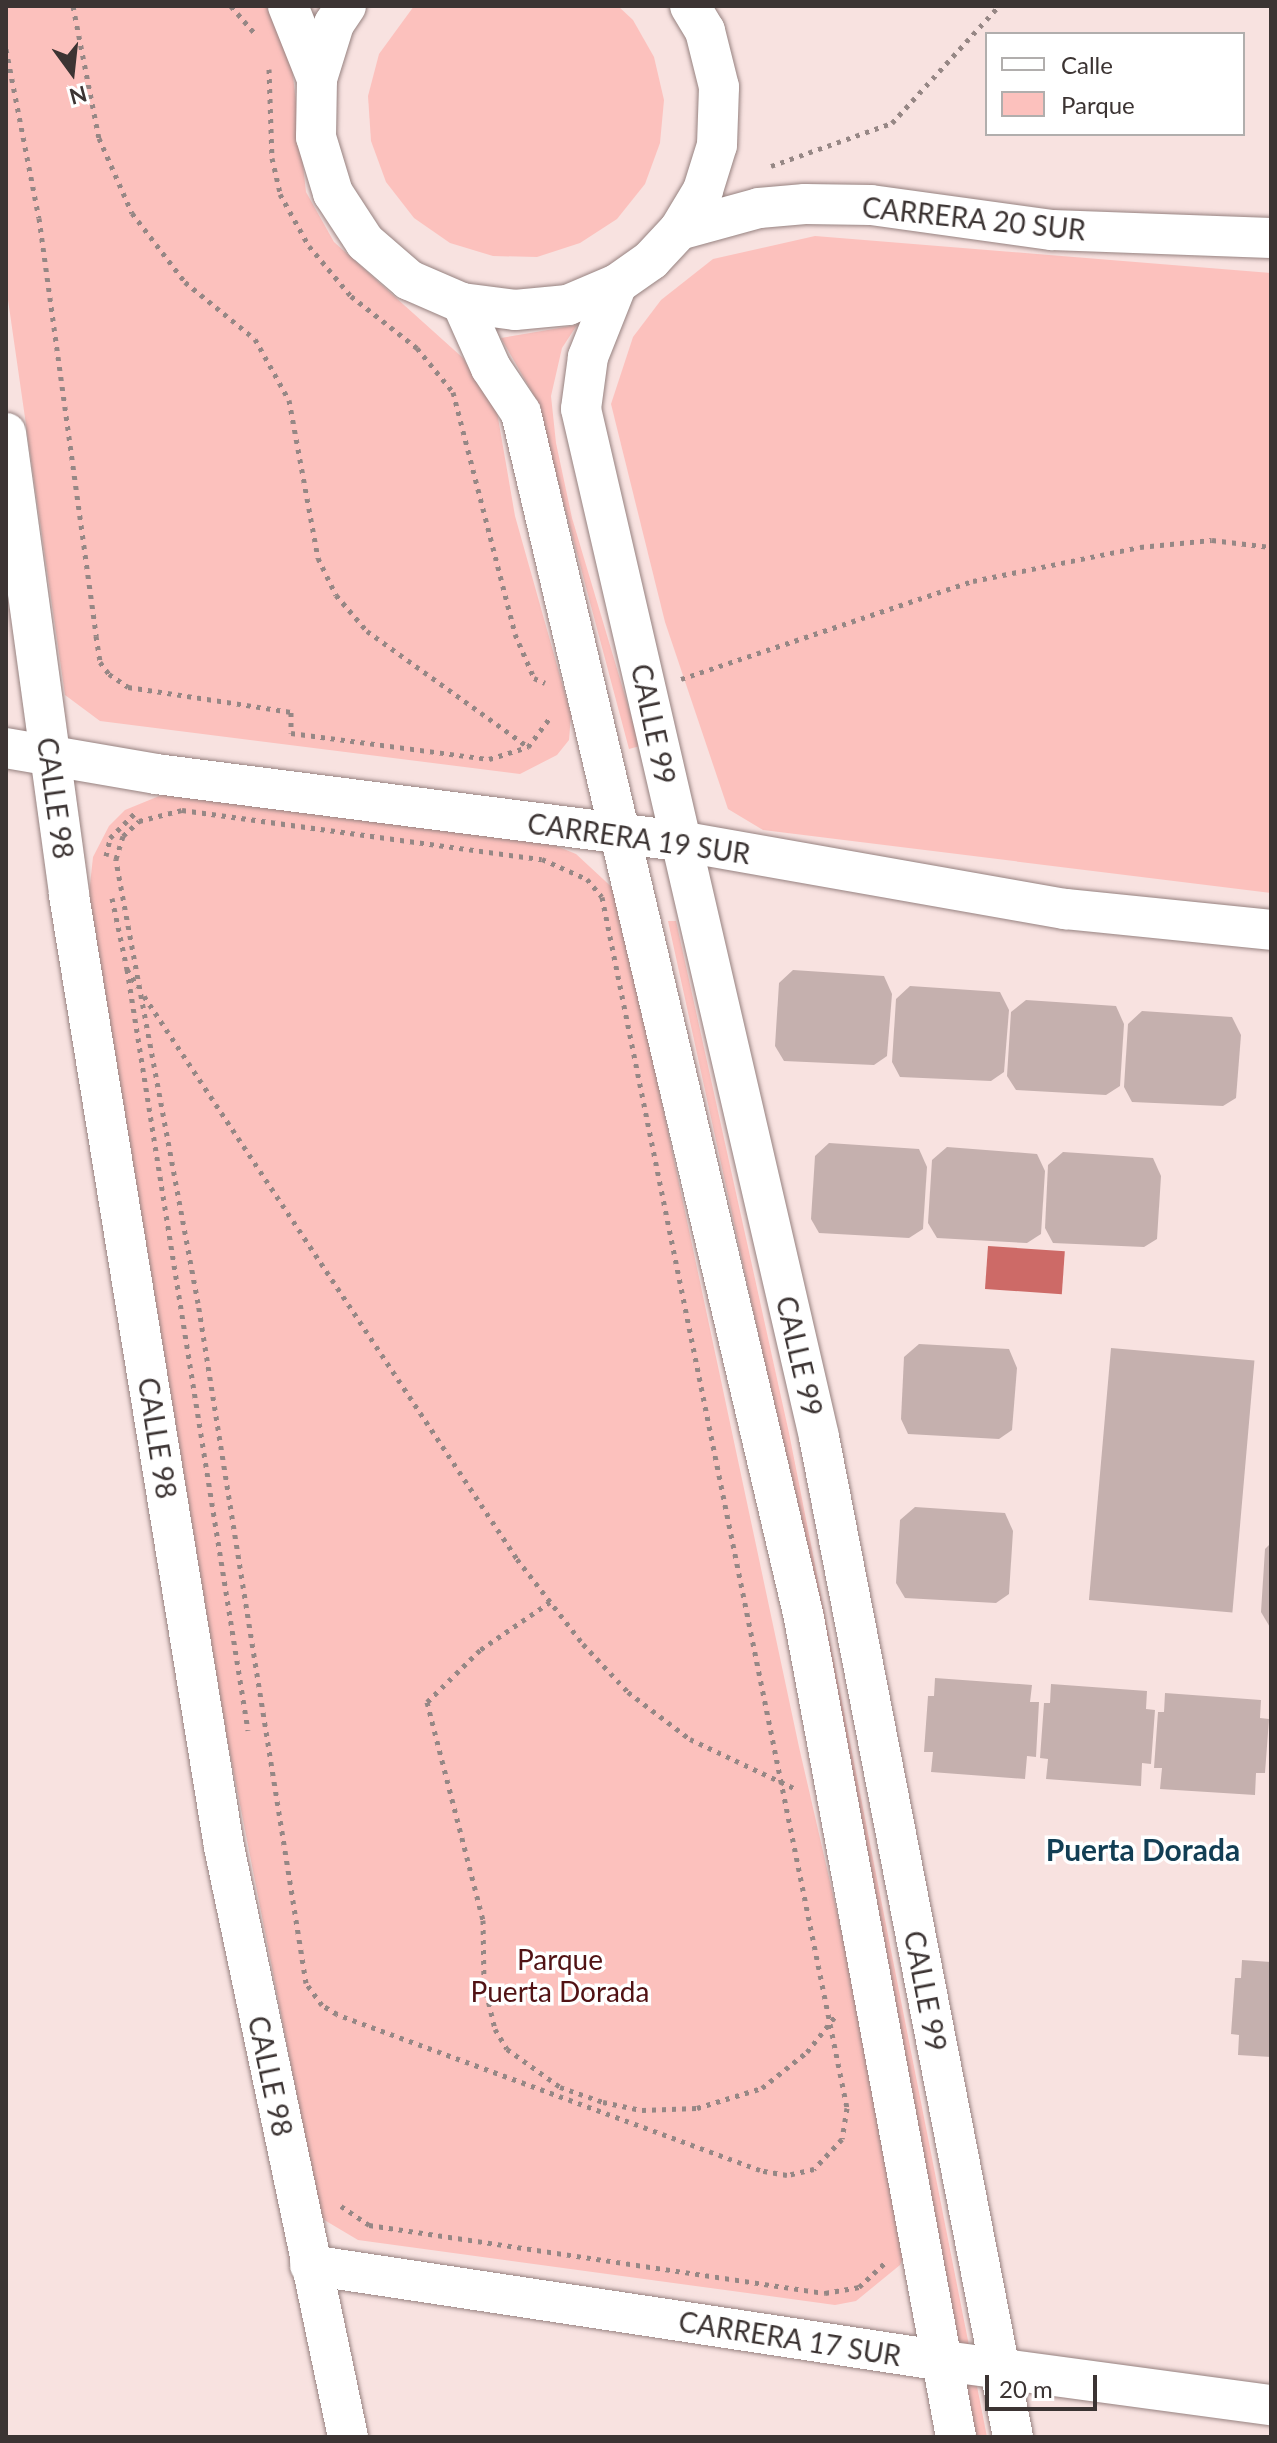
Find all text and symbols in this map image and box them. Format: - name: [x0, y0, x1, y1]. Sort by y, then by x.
- north arrow: [32, 32, 112, 112]
- legend: [985, 32, 1245, 136]
- text: Calle: [1061, 50, 1113, 79]
- text: N: [67, 80, 90, 111]
- text: Parque: [1061, 90, 1135, 119]
- street label: CARRERA 20 SUR: [860, 190, 1088, 246]
- street label: CALLE 99: [625, 661, 683, 787]
- street label: CALLE 98: [31, 735, 81, 861]
- street label: CARRERA 19 SUR: [525, 806, 753, 870]
- street label: CALLE 99: [770, 1293, 830, 1419]
- street label: CALLE 98: [132, 1375, 184, 1501]
- district label: Puerta Dorada: [1046, 1831, 1240, 1867]
- street label: CALLE 99: [898, 1928, 954, 2054]
- park label: Parque Puerta Dorada: [471, 1942, 649, 2008]
- street label: CALLE 98: [242, 2013, 300, 2139]
- street label: CARRERA 17 SUR: [676, 2304, 904, 2372]
- scale bar: [989, 2359, 1101, 2409]
- text: 20 m: [999, 2374, 1053, 2403]

